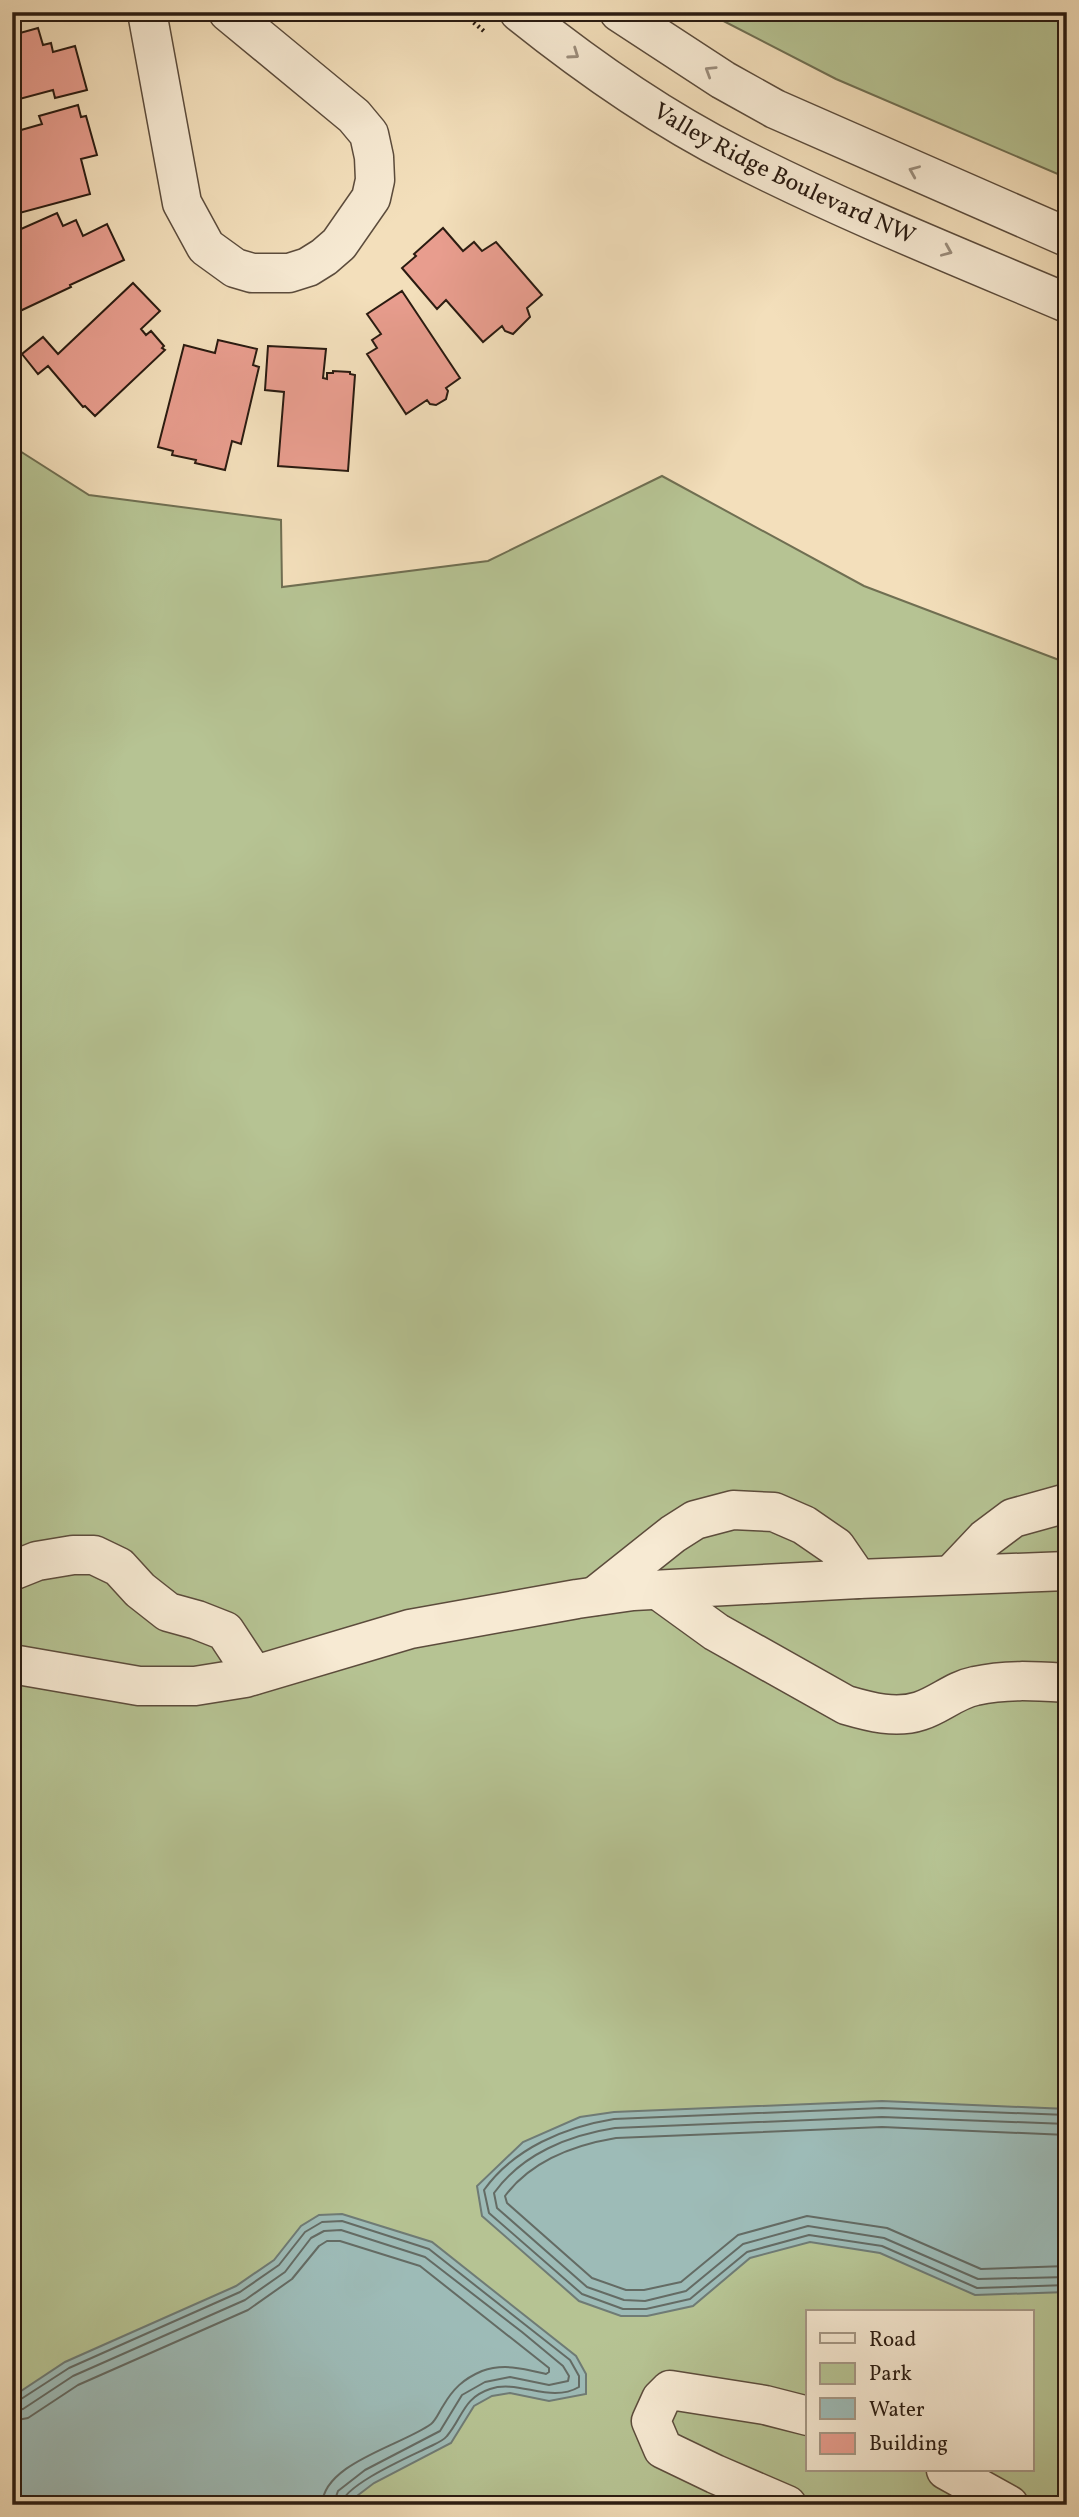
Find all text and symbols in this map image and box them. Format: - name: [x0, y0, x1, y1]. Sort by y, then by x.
- one-way arrow: [566, 46, 579, 58]
- one-way arrow: [705, 67, 718, 80]
- street label: Valley Ridge Boulevard NW: [646, 95, 920, 254]
- one-way arrow: [909, 165, 921, 179]
- one-way arrow: [940, 243, 952, 257]
- legend: [806, 2310, 1034, 2472]
- text: Road: [869, 2326, 916, 2355]
- text: Park: [869, 2360, 912, 2389]
- text: Water: [869, 2396, 925, 2425]
- text: Building: [869, 2430, 948, 2459]

